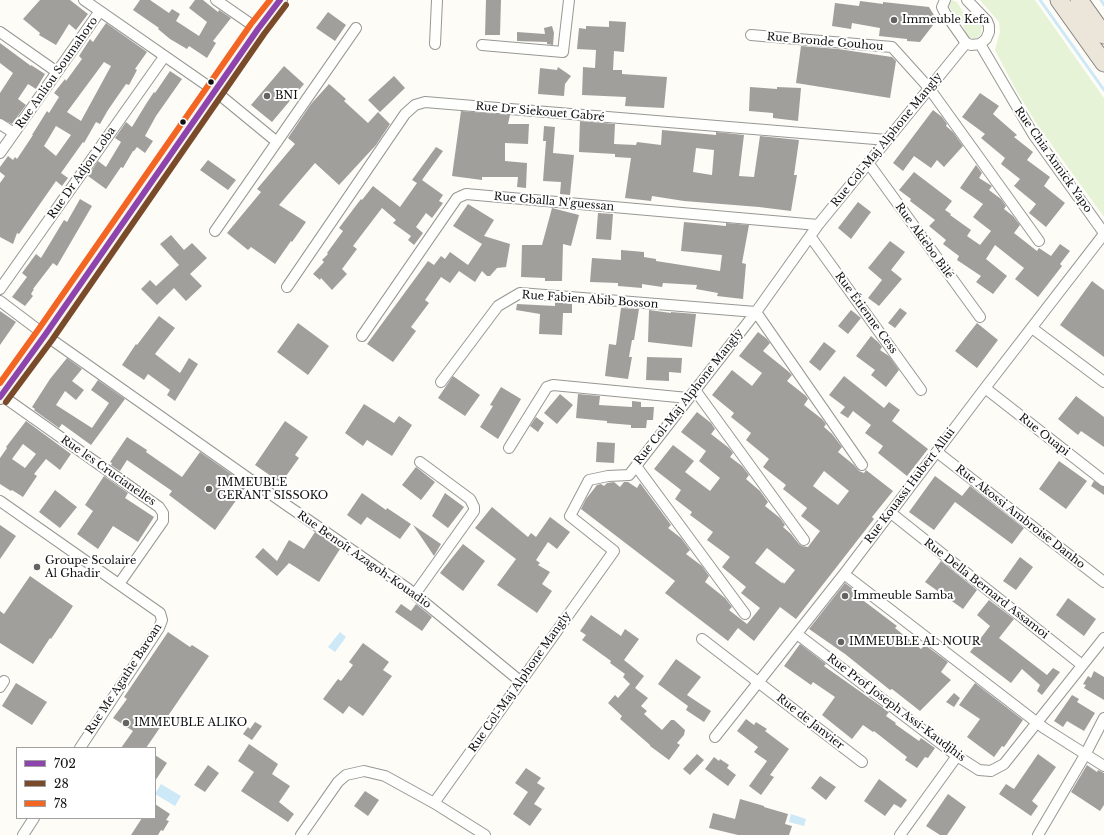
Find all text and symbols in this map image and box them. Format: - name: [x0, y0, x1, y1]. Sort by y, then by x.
- place label: Immeuble Kefa: [902, 13, 989, 27]
- street label: Rue Anliou Soumahoro: [13, 15, 101, 131]
- marker: Immeuble Kefa: [889, 15, 899, 25]
- street label: Rue Bronde Gouhou: [766, 30, 884, 54]
- street label: Rue Col-Maj Alphone Mangly: [829, 70, 945, 210]
- unlabelled marker: [206, 77, 216, 87]
- place label: BNI: [275, 89, 298, 103]
- marker: BNI: [262, 91, 272, 101]
- street label: Rue Dr Siekouet Gabré: [475, 100, 605, 124]
- street label: Rue Chia Annick Yapo: [1011, 105, 1095, 215]
- unlabelled marker: [178, 117, 188, 127]
- street label: Rue Dr Adjon Loba: [45, 125, 119, 221]
- street label: Rue Gballa N'guessan: [493, 190, 615, 214]
- street label: Rue Akiebo Bilé: [892, 201, 956, 281]
- street label: Rue Étienne Cess: [832, 270, 900, 356]
- street label: Rue Fabien Abib Bosson: [521, 289, 659, 311]
- street label: Rue Col-Maj Alphone Mangly: [632, 326, 746, 468]
- street label: Rue Ouapi: [1016, 411, 1072, 459]
- street label: Rue Kouassi Hubert Allui: [862, 426, 958, 546]
- street label: Rue les Crucianelles: [58, 433, 158, 509]
- street label: Rue Akossi Ambroise Danho: [953, 462, 1087, 572]
- place label: IMMEUBLE GERANT SISSOKO: [217, 476, 328, 502]
- marker: IMMEUBLE GERANT SISSOKO: [204, 484, 214, 494]
- street label: Rue Benoît Azagoh-Kouadio: [295, 509, 433, 611]
- street label: Rue Della Bernard Assamoi: [921, 536, 1051, 642]
- place label: Groupe Scolaire Al Ghadir: [45, 554, 136, 580]
- marker: Groupe Scolaire Al Ghadir: [32, 562, 42, 572]
- place label: Immeuble Samba: [853, 589, 953, 603]
- marker: Immeuble Samba: [840, 591, 850, 601]
- street label: Rue Col-Maj Alphone Mangly: [466, 609, 574, 755]
- street label: Rue Me Agathe Baroan: [83, 621, 165, 737]
- place label: IMMEUBLE AL NOUR: [849, 635, 980, 649]
- marker: IMMEUBLE AL NOUR: [836, 637, 846, 647]
- street label: Rue Prof Joseph Assi-Kaudjhis: [824, 652, 968, 764]
- street label: Rue de Janvier: [774, 692, 846, 752]
- place label: IMMEUBLE ALIKO: [134, 716, 247, 730]
- marker: IMMEUBLE ALIKO: [121, 718, 131, 728]
- legend: [16, 747, 156, 819]
- text: 702: [54, 756, 76, 771]
- text: 28: [54, 776, 69, 791]
- text: 78: [54, 796, 67, 811]

